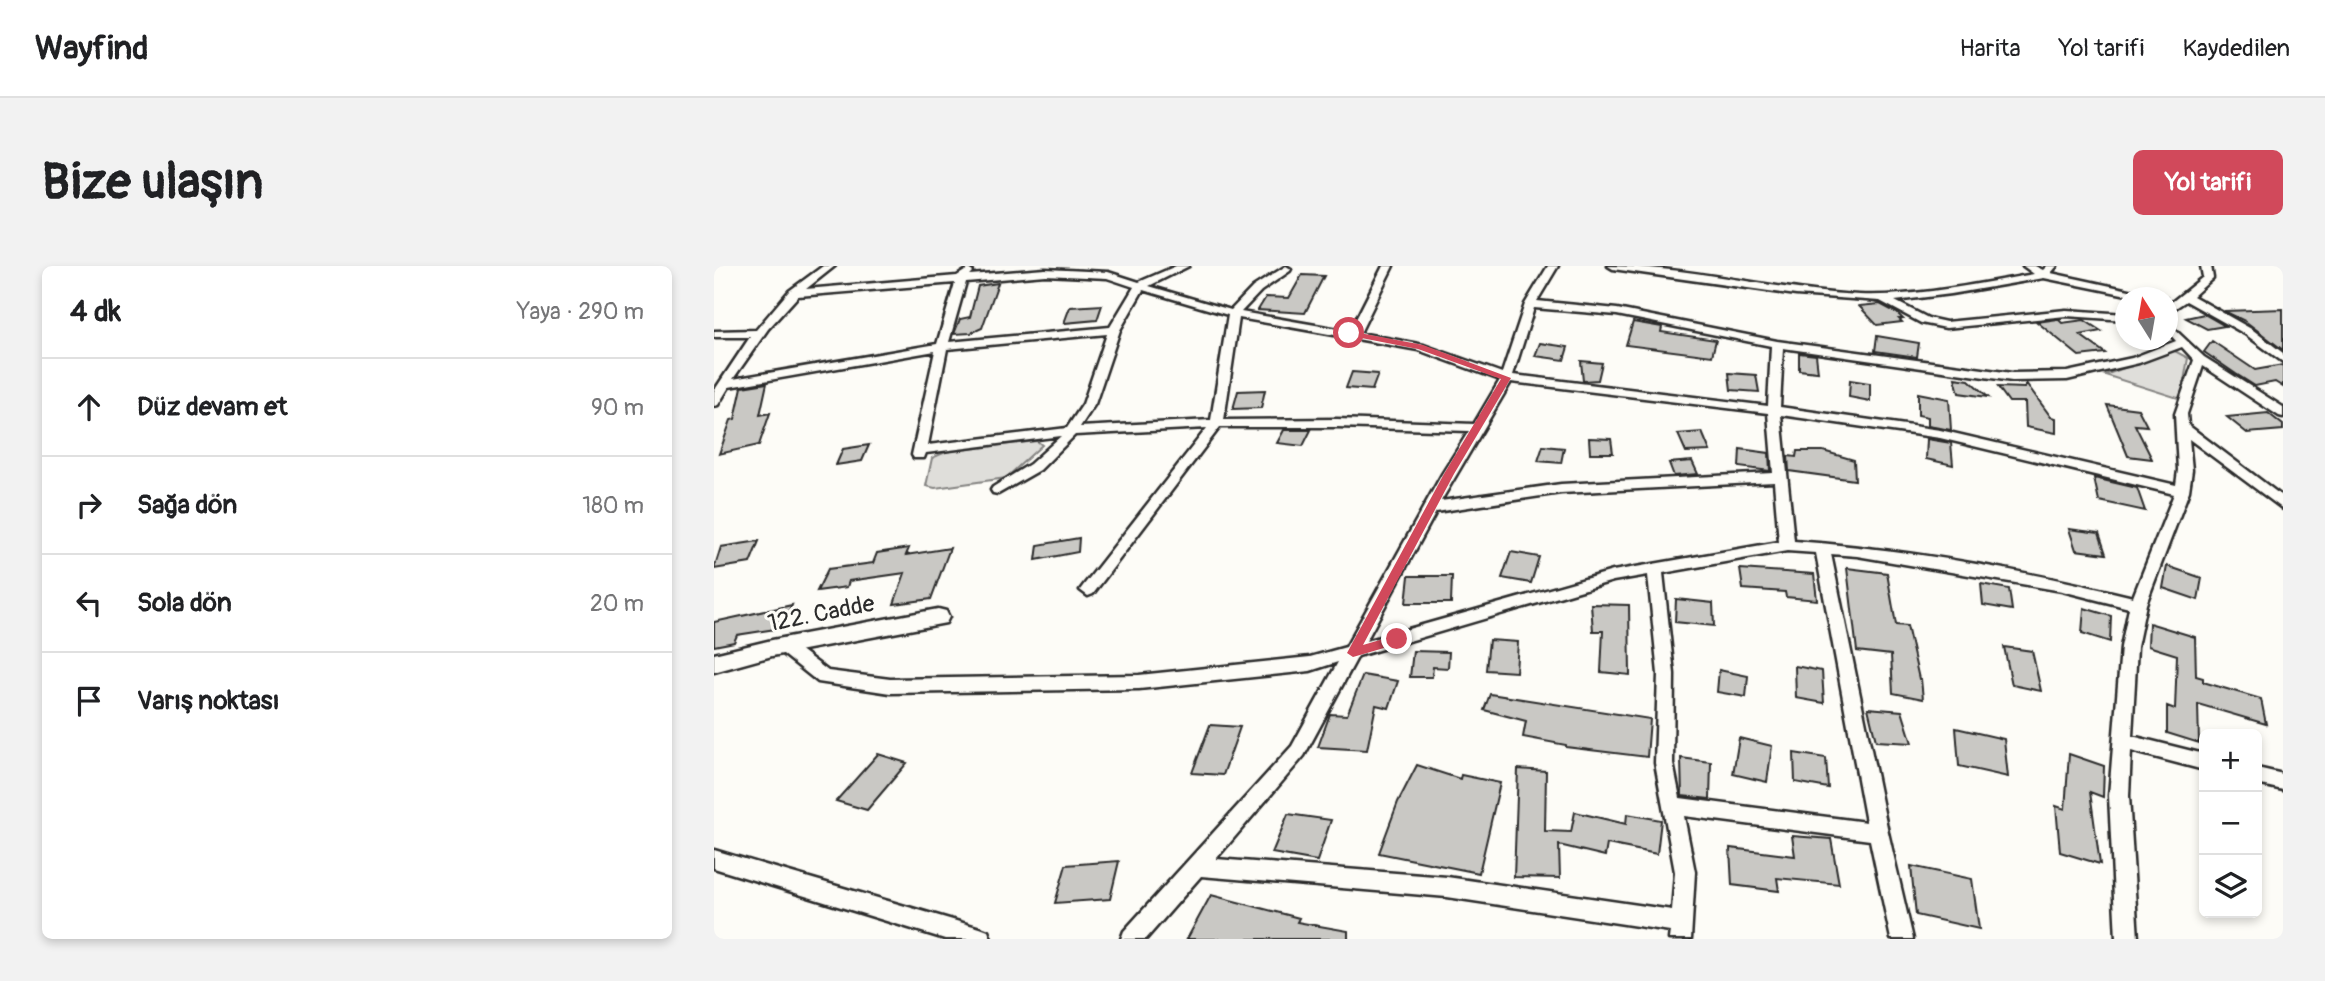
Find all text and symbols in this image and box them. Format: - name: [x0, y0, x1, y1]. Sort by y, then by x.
- text: Wayfind: [35, 28, 148, 69]
- text: Harita: [1959, 34, 2021, 63]
- text: Yol tarifi: [2059, 34, 2144, 63]
- text: Kaydedilen: [2182, 34, 2290, 63]
- button: Yol tarifi: [2133, 150, 2283, 215]
- text: Bize ulaşın: [42, 152, 263, 213]
- north arrow: [2115, 287, 2178, 350]
- text: 4 dk: [70, 293, 121, 330]
- text: Yaya · 290 m: [517, 297, 644, 326]
- route start: [1333, 317, 1364, 348]
- icon: ahead: [70, 388, 108, 426]
- text: Düz devam et: [137, 391, 288, 423]
- text: 90 m: [591, 393, 644, 422]
- icon: right: [70, 486, 108, 524]
- text: Sağa dön: [137, 489, 237, 521]
- text: 180 m: [582, 491, 644, 520]
- icon: left: [70, 584, 108, 622]
- text: Sola dön: [137, 587, 232, 619]
- text: 20 m: [590, 589, 644, 618]
- street label: 122. Cadde: [765, 589, 877, 638]
- route end: [1381, 623, 1412, 654]
- icon: arrive: [70, 682, 108, 720]
- text: Varış noktası: [137, 685, 279, 717]
- map controls: [2199, 729, 2262, 918]
- button: +: [2199, 729, 2262, 792]
- button: −: [2199, 792, 2262, 855]
- button: layers: [2199, 855, 2262, 918]

